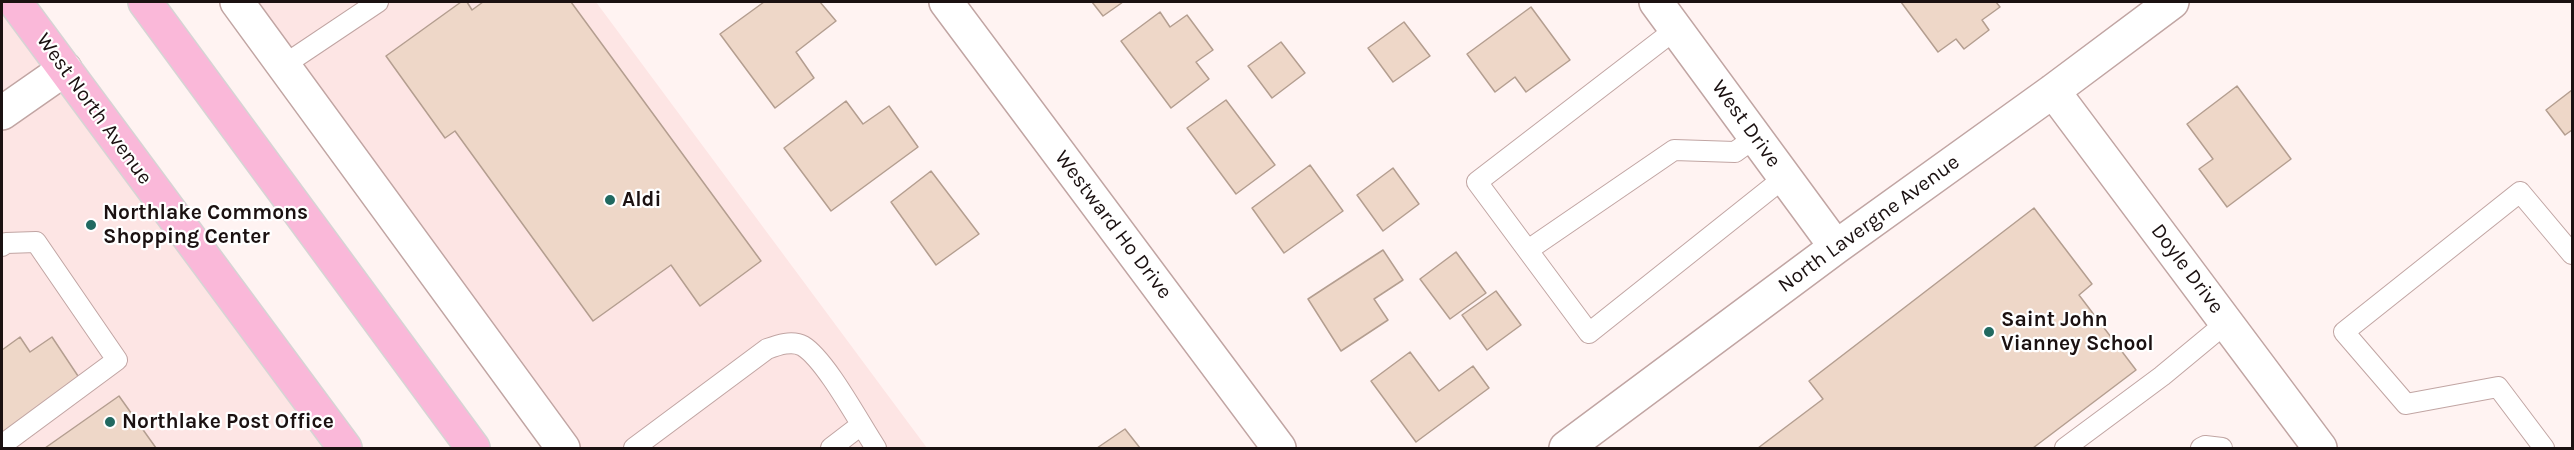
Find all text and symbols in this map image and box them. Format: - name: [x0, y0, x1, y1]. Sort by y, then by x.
- street label: West North Avenue: [31, 28, 157, 190]
- street label: West Drive: [1706, 75, 1786, 173]
- street label: Westward Ho Drive: [1049, 146, 1177, 304]
- street label: North Lavergne Avenue: [1773, 150, 1965, 298]
- place label: Aldi: [622, 187, 661, 213]
- marker: Aldi: [603, 193, 617, 207]
- place label: Northlake Commons Shopping Center: [103, 200, 308, 250]
- marker: Northlake Commons Shopping Center: [84, 218, 98, 232]
- street label: Doyle Drive: [2145, 219, 2229, 319]
- place label: Saint John Vianney School: [2001, 307, 2154, 357]
- marker: Saint John Vianney School: [1982, 325, 1996, 339]
- place label: Northlake Post Office: [122, 409, 334, 435]
- marker: Northlake Post Office: [103, 415, 117, 429]

